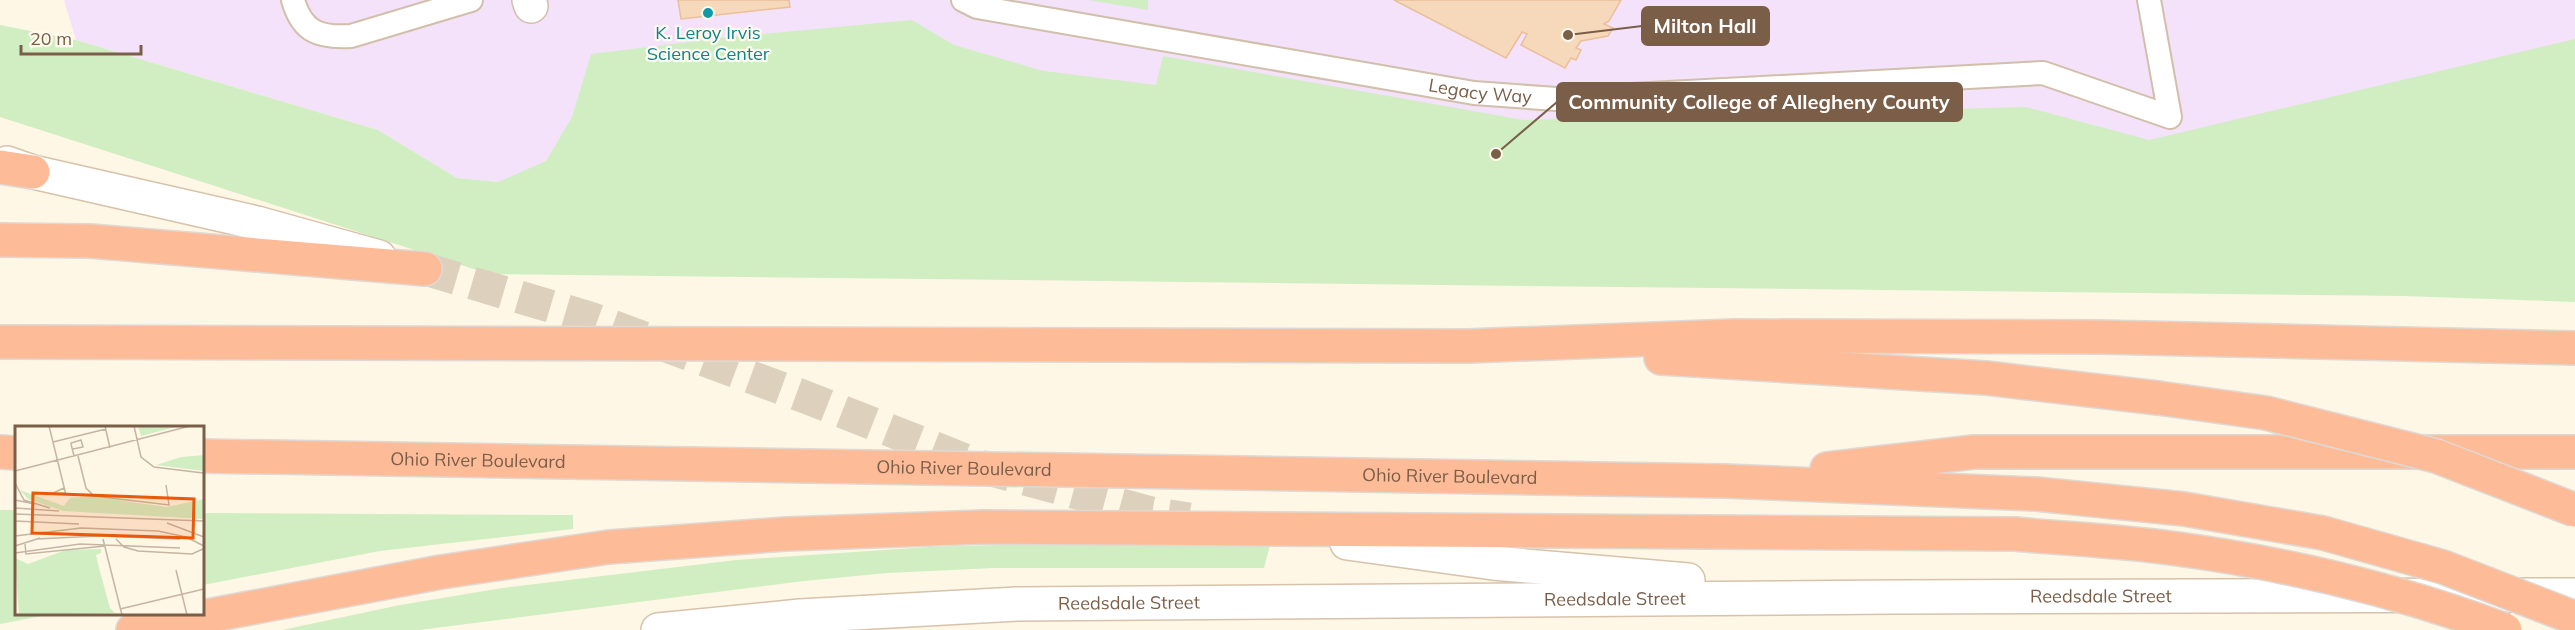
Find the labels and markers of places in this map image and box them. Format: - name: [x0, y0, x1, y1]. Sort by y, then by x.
- marker: K. Leroy Irvis Science Center: [701, 6, 715, 20]
- callout: Milton Hall: [1642, 7, 1769, 45]
- place label: K. Leroy Irvis Science Center: [647, 21, 770, 65]
- callout: Community College of Allegheny County: [1557, 83, 1962, 121]

